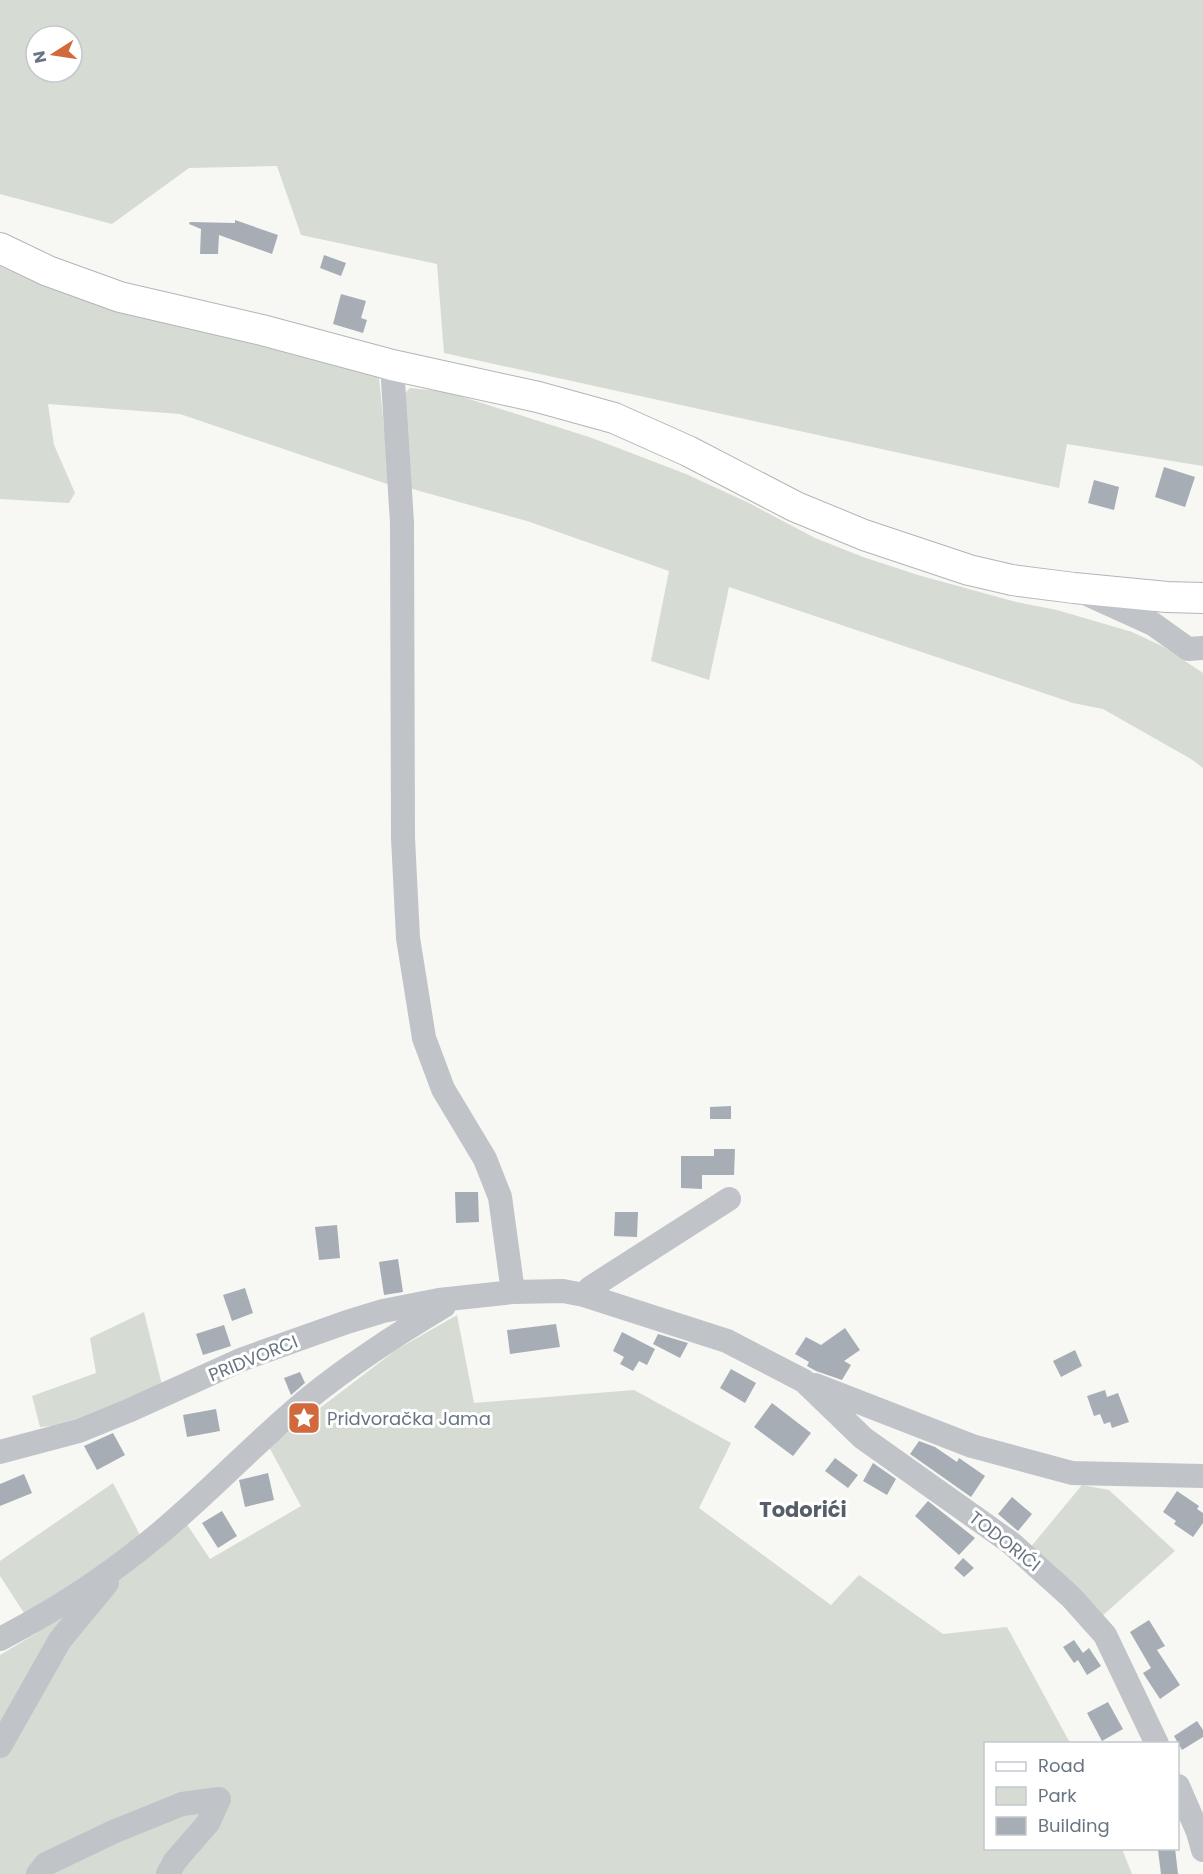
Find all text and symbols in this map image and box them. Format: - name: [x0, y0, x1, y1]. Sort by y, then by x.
- north arrow: [24, 24, 84, 84]
- text: N: [27, 49, 52, 65]
- street label: PRIDVORCI: [205, 1329, 301, 1387]
- place icon: Pridvoračka Jama: [286, 1400, 322, 1436]
- place label: Pridvoračka Jama: [327, 1406, 491, 1431]
- district label: Todorići: [759, 1495, 847, 1524]
- street label: TODORIĆI: [964, 1505, 1046, 1577]
- legend: [984, 1742, 1179, 1850]
- text: Road: [1038, 1753, 1085, 1778]
- text: Park: [1038, 1783, 1077, 1808]
- text: Building: [1038, 1813, 1110, 1838]

